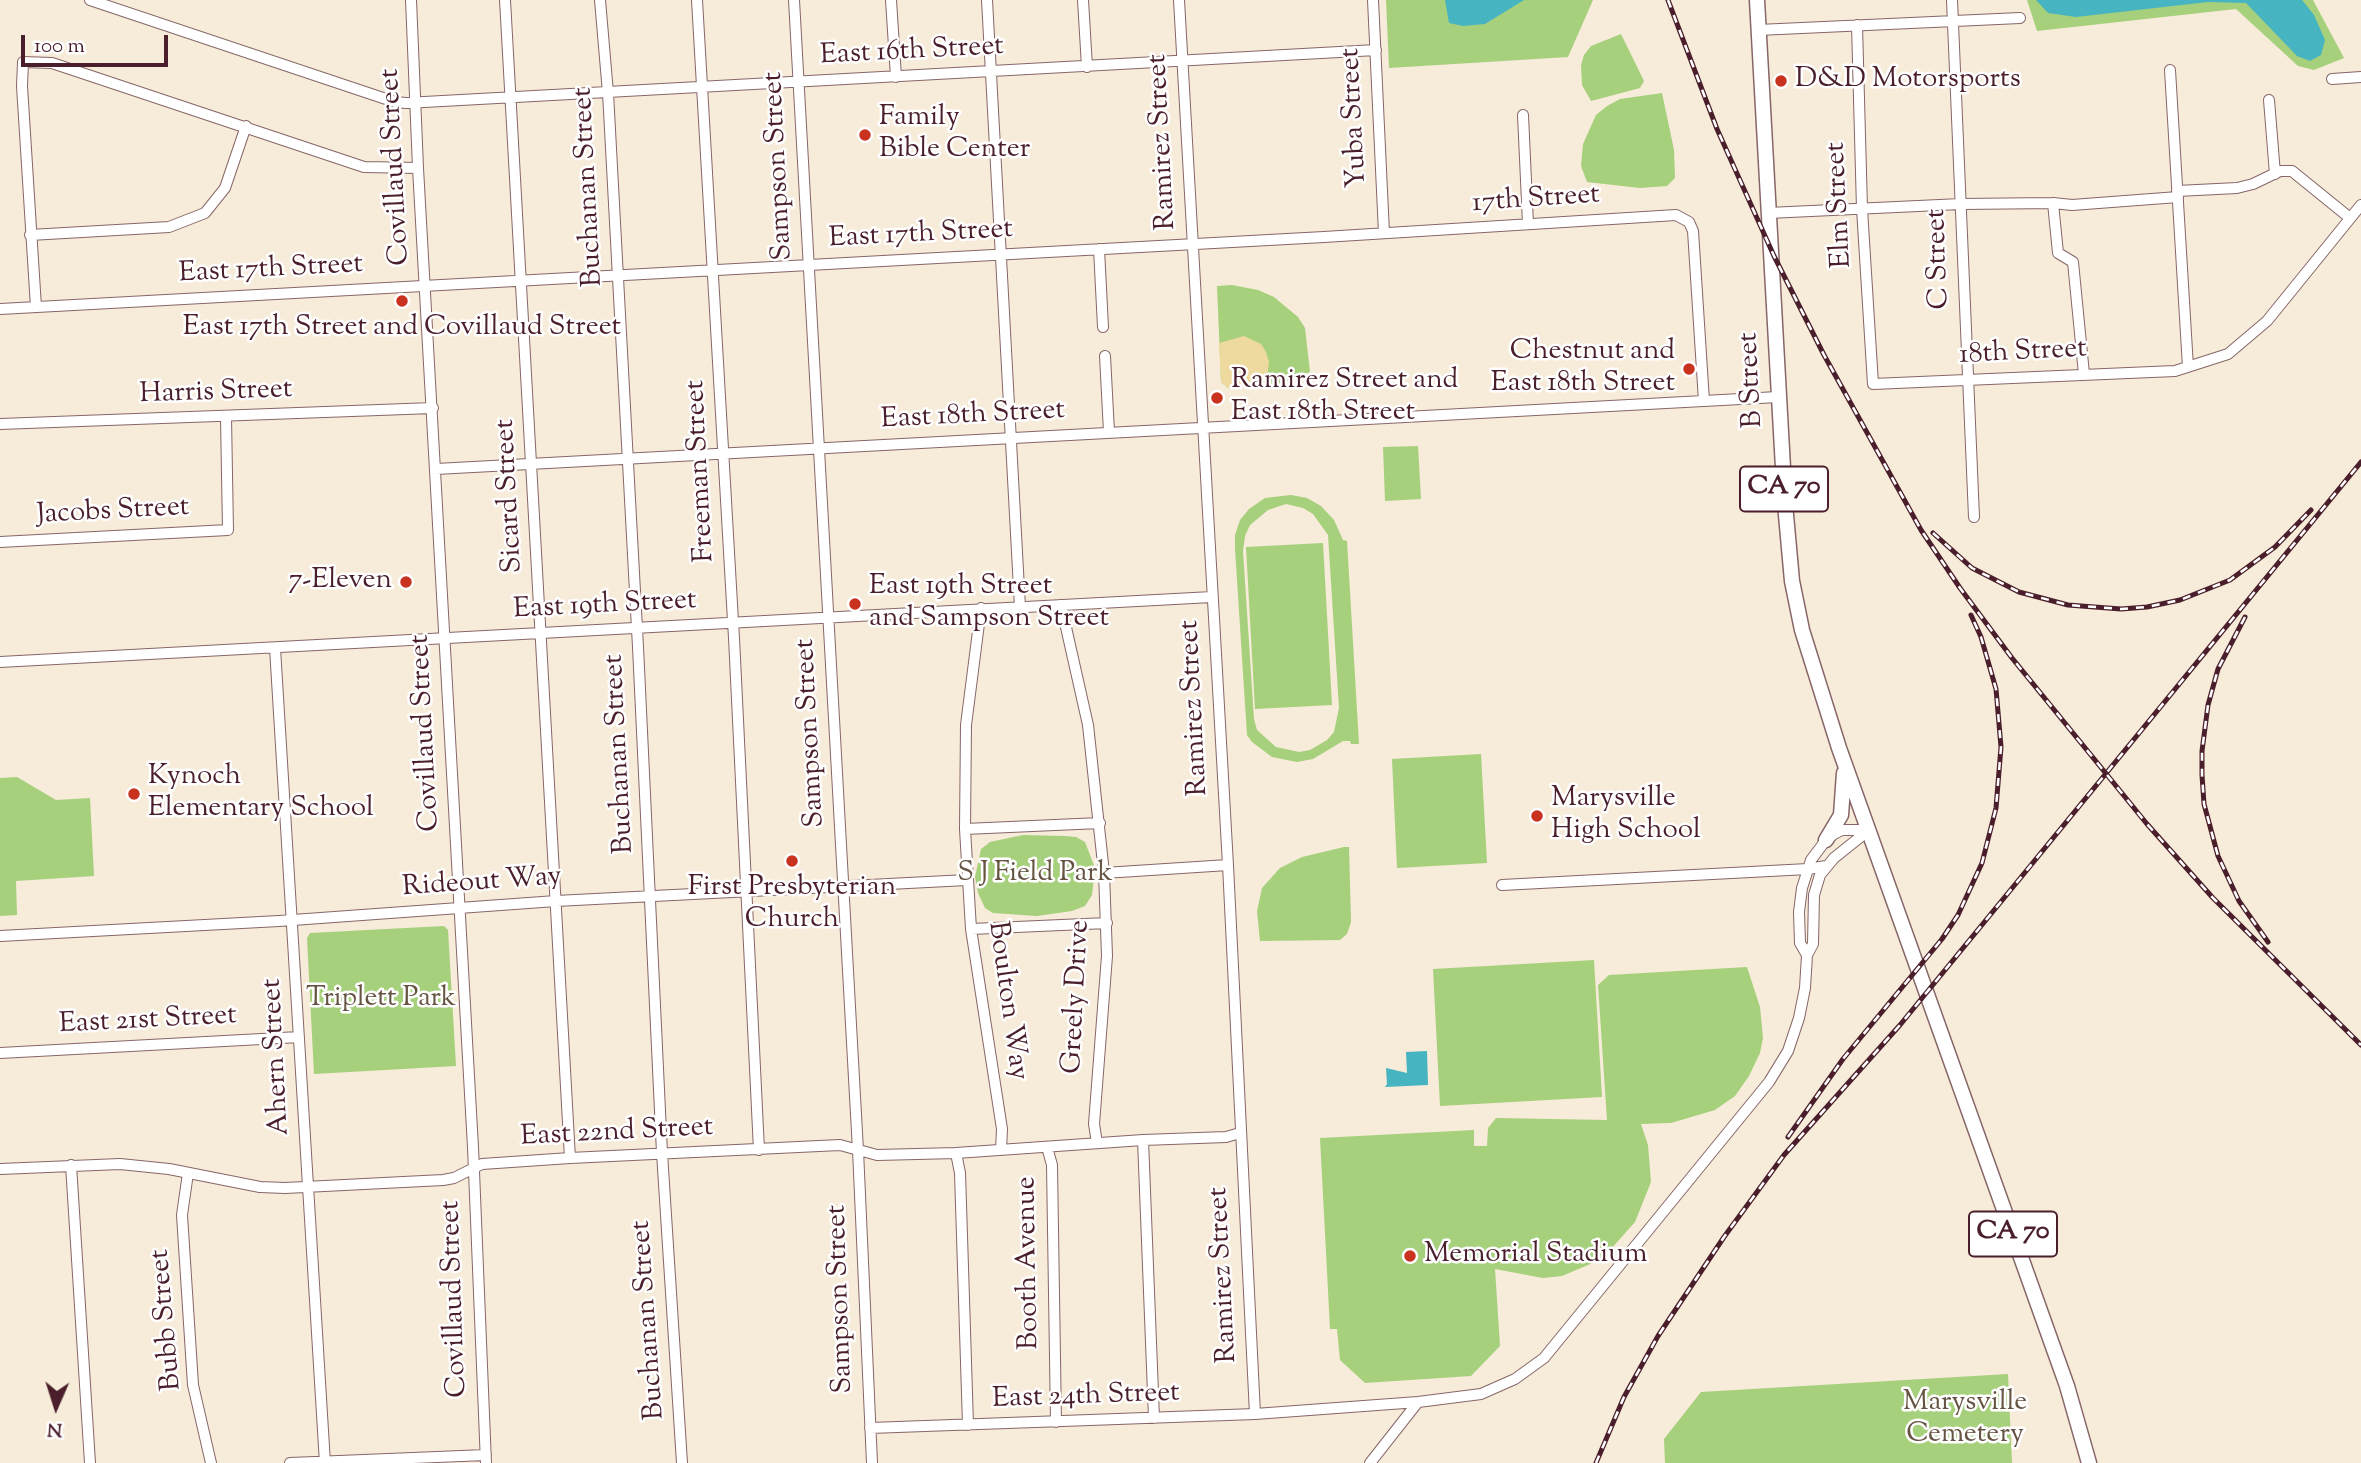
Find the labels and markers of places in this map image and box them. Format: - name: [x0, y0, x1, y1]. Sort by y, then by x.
- place label: D&D Motorsports: [1795, 64, 2021, 98]
- marker: D&D Motorsports: [1773, 73, 1789, 89]
- place label: Family Bible Center: [879, 102, 1030, 168]
- marker: Family Bible Center: [857, 127, 873, 143]
- marker: East 17th Street and Covillaud Street: [394, 293, 410, 309]
- place label: East 17th Street and Covillaud Street: [183, 312, 621, 346]
- place label: Chestnut and East 18th Street: [1491, 336, 1675, 402]
- marker: Chestnut and East 18th Street: [1681, 361, 1697, 377]
- place label: Ramirez Street and East 18th Street: [1231, 365, 1458, 431]
- marker: Ramirez Street and East 18th Street: [1209, 390, 1225, 406]
- place label: 7-Eleven: [288, 565, 392, 599]
- place label: East 19th Street and Sampson Street: [869, 571, 1109, 637]
- marker: 7-Eleven: [398, 574, 414, 590]
- marker: East 19th Street and Sampson Street: [847, 596, 863, 612]
- place label: Kynoch Elementary School: [148, 761, 374, 827]
- place label: Marysville High School: [1551, 783, 1701, 849]
- marker: Kynoch Elementary School: [126, 786, 142, 802]
- marker: Marysville High School: [1529, 808, 1545, 824]
- marker: First Presbyterian Church: [784, 853, 800, 869]
- place label: First Presbyterian Church: [688, 872, 896, 938]
- place label: Memorial Stadium: [1424, 1239, 1647, 1273]
- marker: Memorial Stadium: [1402, 1248, 1418, 1264]

